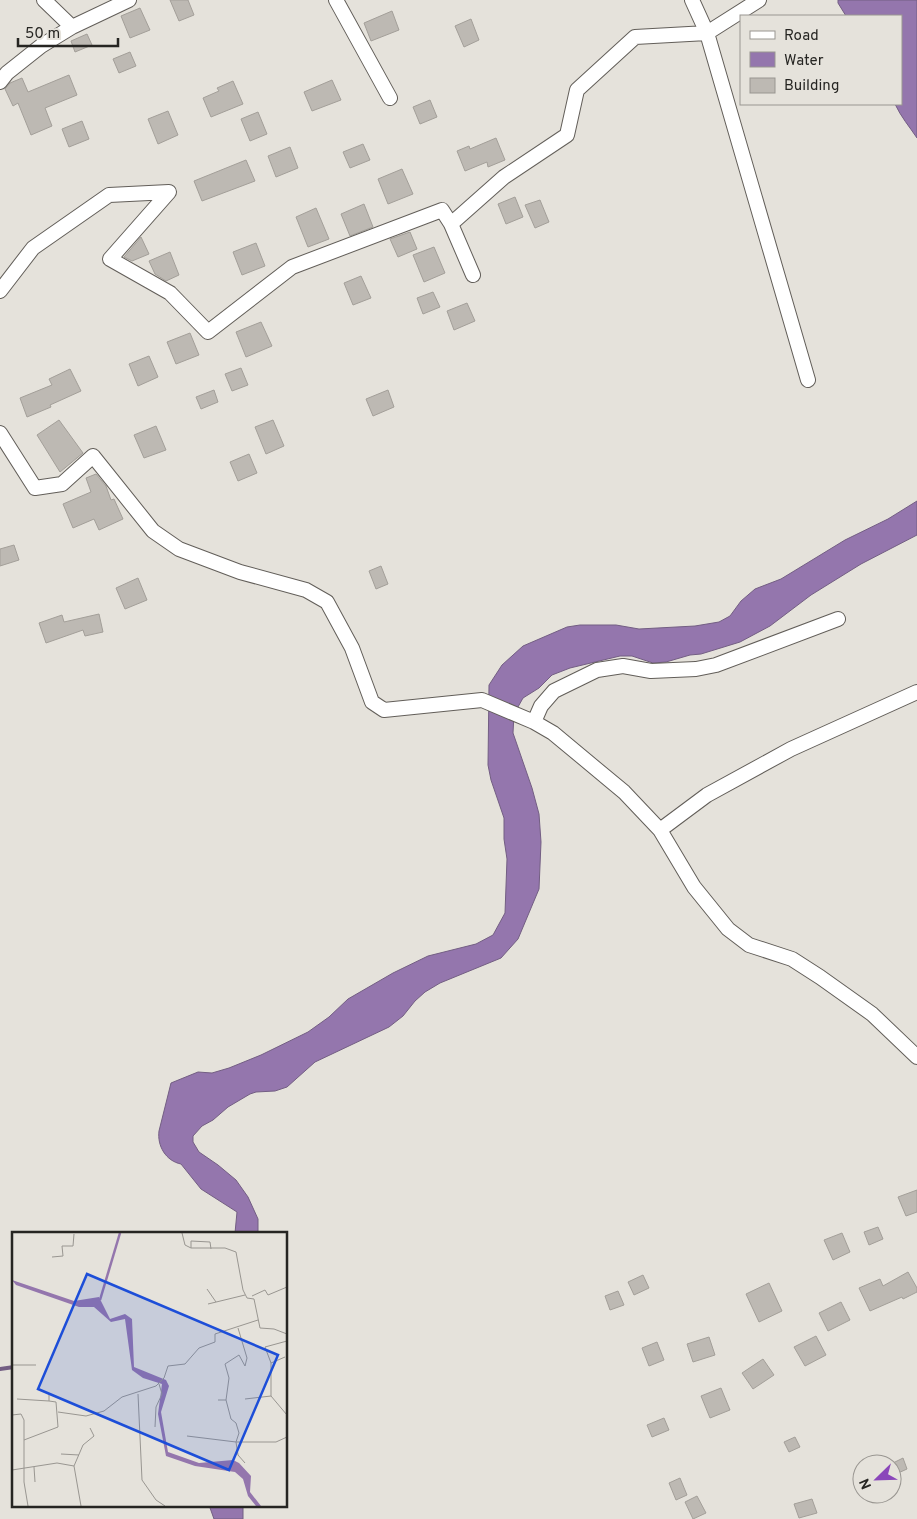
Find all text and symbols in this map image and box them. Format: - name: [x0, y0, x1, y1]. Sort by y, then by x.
- scale bar: [18, 15, 118, 47]
- legend: [740, 15, 902, 105]
- text: 50 m: [25, 25, 60, 44]
- text: Road: [784, 27, 819, 46]
- text: Water: [784, 52, 824, 71]
- text: Building: [784, 77, 839, 96]
- inset map: [12, 1232, 288, 1506]
- north arrow: [852, 1454, 902, 1504]
- text: N: [857, 1476, 876, 1491]

